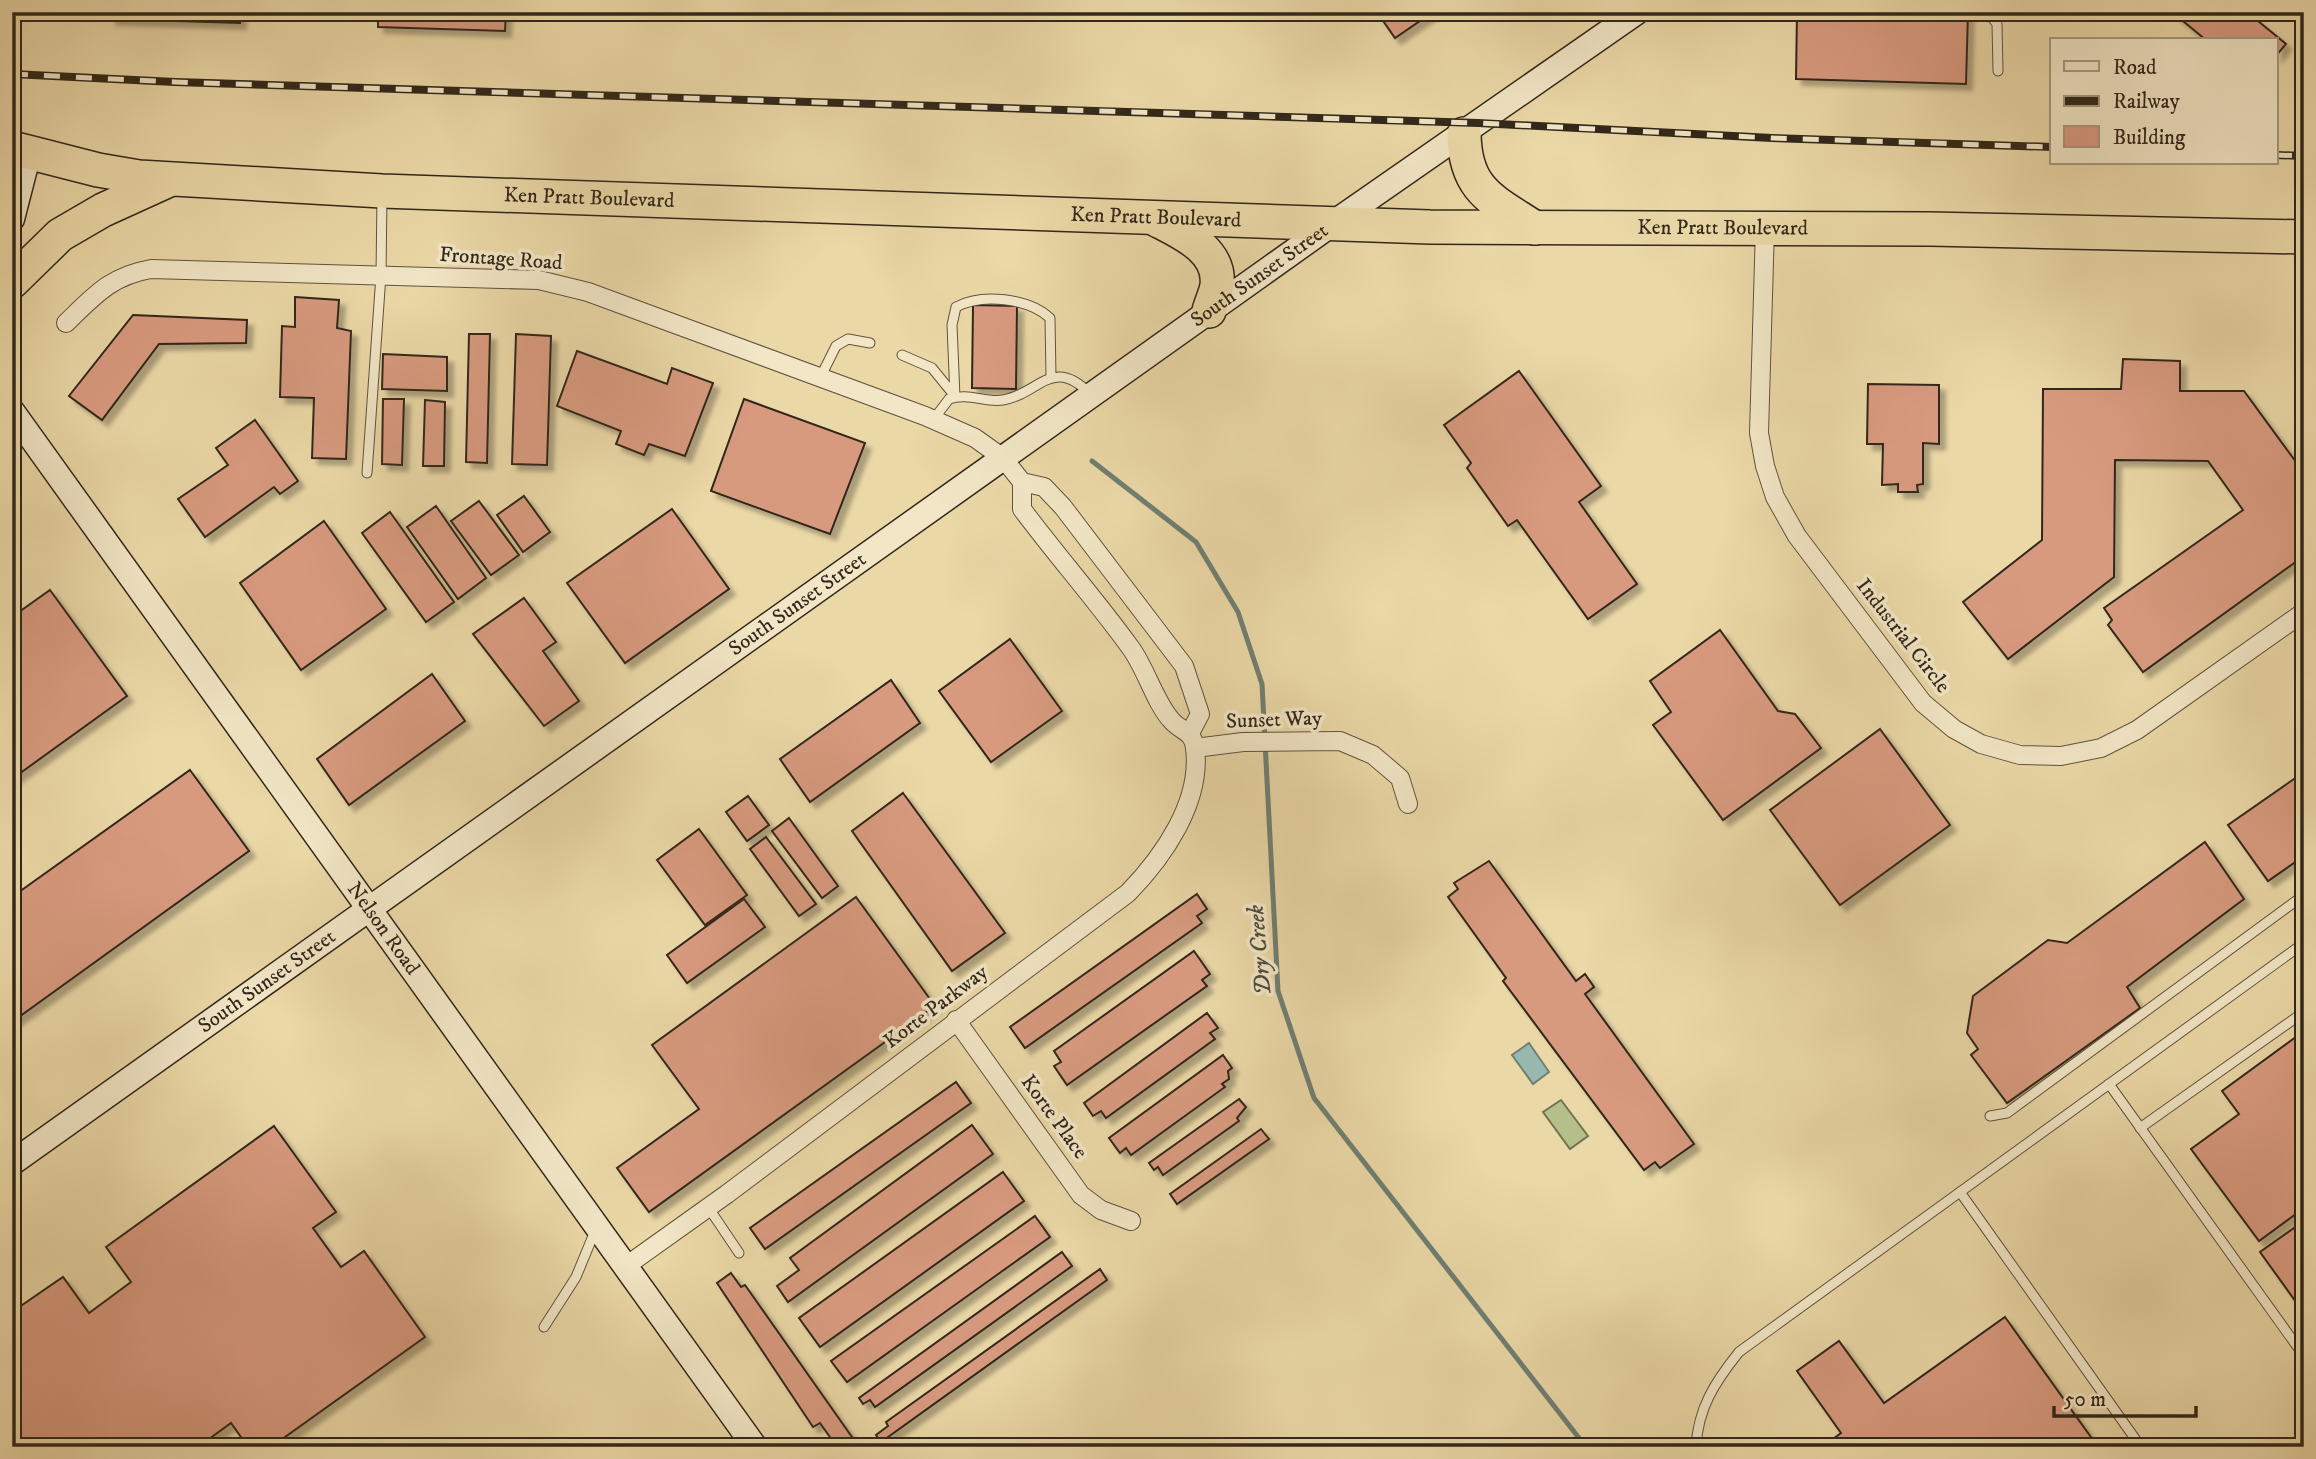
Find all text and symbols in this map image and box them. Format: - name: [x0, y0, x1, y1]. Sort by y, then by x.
- legend: [2050, 38, 2278, 164]
- text: Road: [2113, 55, 2157, 81]
- text: Railway: [2113, 89, 2181, 115]
- text: Building: [2113, 125, 2186, 151]
- street label: Ken Pratt Boulevard: [503, 182, 675, 214]
- street label: Ken Pratt Boulevard: [1070, 202, 1242, 234]
- street label: Ken Pratt Boulevard: [1637, 215, 1809, 242]
- street label: South Sunset Street: [1186, 218, 1334, 333]
- street label: Frontage Road: [439, 242, 564, 276]
- street label: South Sunset Street: [724, 546, 871, 662]
- street label: Industrial Circle: [1850, 574, 1956, 699]
- street label: Sunset Way: [1226, 705, 1323, 735]
- street label: Nelson Road: [341, 877, 426, 981]
- water label: Dry Creek: [1242, 903, 1278, 996]
- street label: South Sunset Street: [193, 924, 341, 1039]
- street label: Korte Parkway: [879, 959, 994, 1055]
- street label: Korte Place: [1015, 1070, 1093, 1164]
- scale bar: [2054, 1375, 2195, 1419]
- text: 50 m: [2064, 1387, 2106, 1413]

